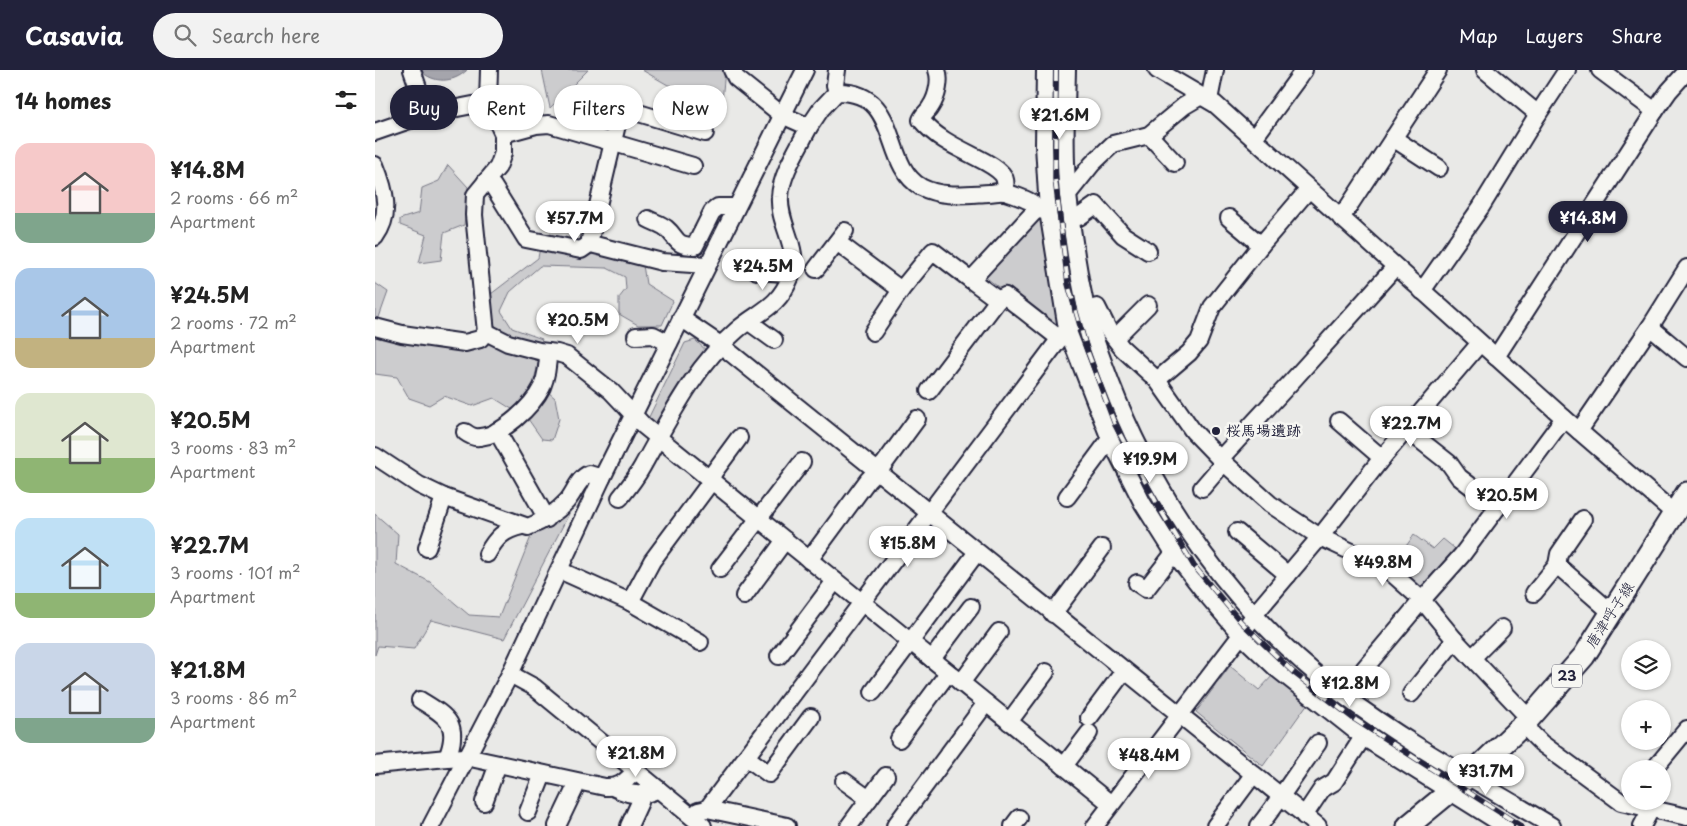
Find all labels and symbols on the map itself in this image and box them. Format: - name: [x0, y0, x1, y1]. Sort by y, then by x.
- pin: ¥21.6M: [1019, 98, 1101, 140]
- pin: ¥57.7M: [534, 200, 616, 243]
- pin: ¥14.8M: [1547, 200, 1629, 243]
- pin: ¥24.5M: [722, 248, 804, 291]
- pin: ¥20.5M: [537, 302, 619, 345]
- pin: ¥22.7M: [1370, 406, 1452, 448]
- place label: 桜馬場遺跡: [1226, 418, 1301, 441]
- marker: 桜馬場遺跡: [1210, 425, 1222, 437]
- pin: ¥19.9M: [1109, 442, 1191, 484]
- pin: ¥20.5M: [1466, 478, 1548, 520]
- pin: ¥15.8M: [867, 526, 949, 568]
- pin: ¥49.8M: [1342, 544, 1424, 587]
- street label: 唐津呼子線: [1579, 576, 1639, 652]
- road number: 23: [1552, 664, 1582, 688]
- pin: ¥12.8M: [1309, 666, 1391, 708]
- pin: ¥21.8M: [595, 736, 677, 778]
- pin: ¥48.4M: [1108, 738, 1190, 780]
- pin: ¥31.7M: [1445, 754, 1527, 796]

